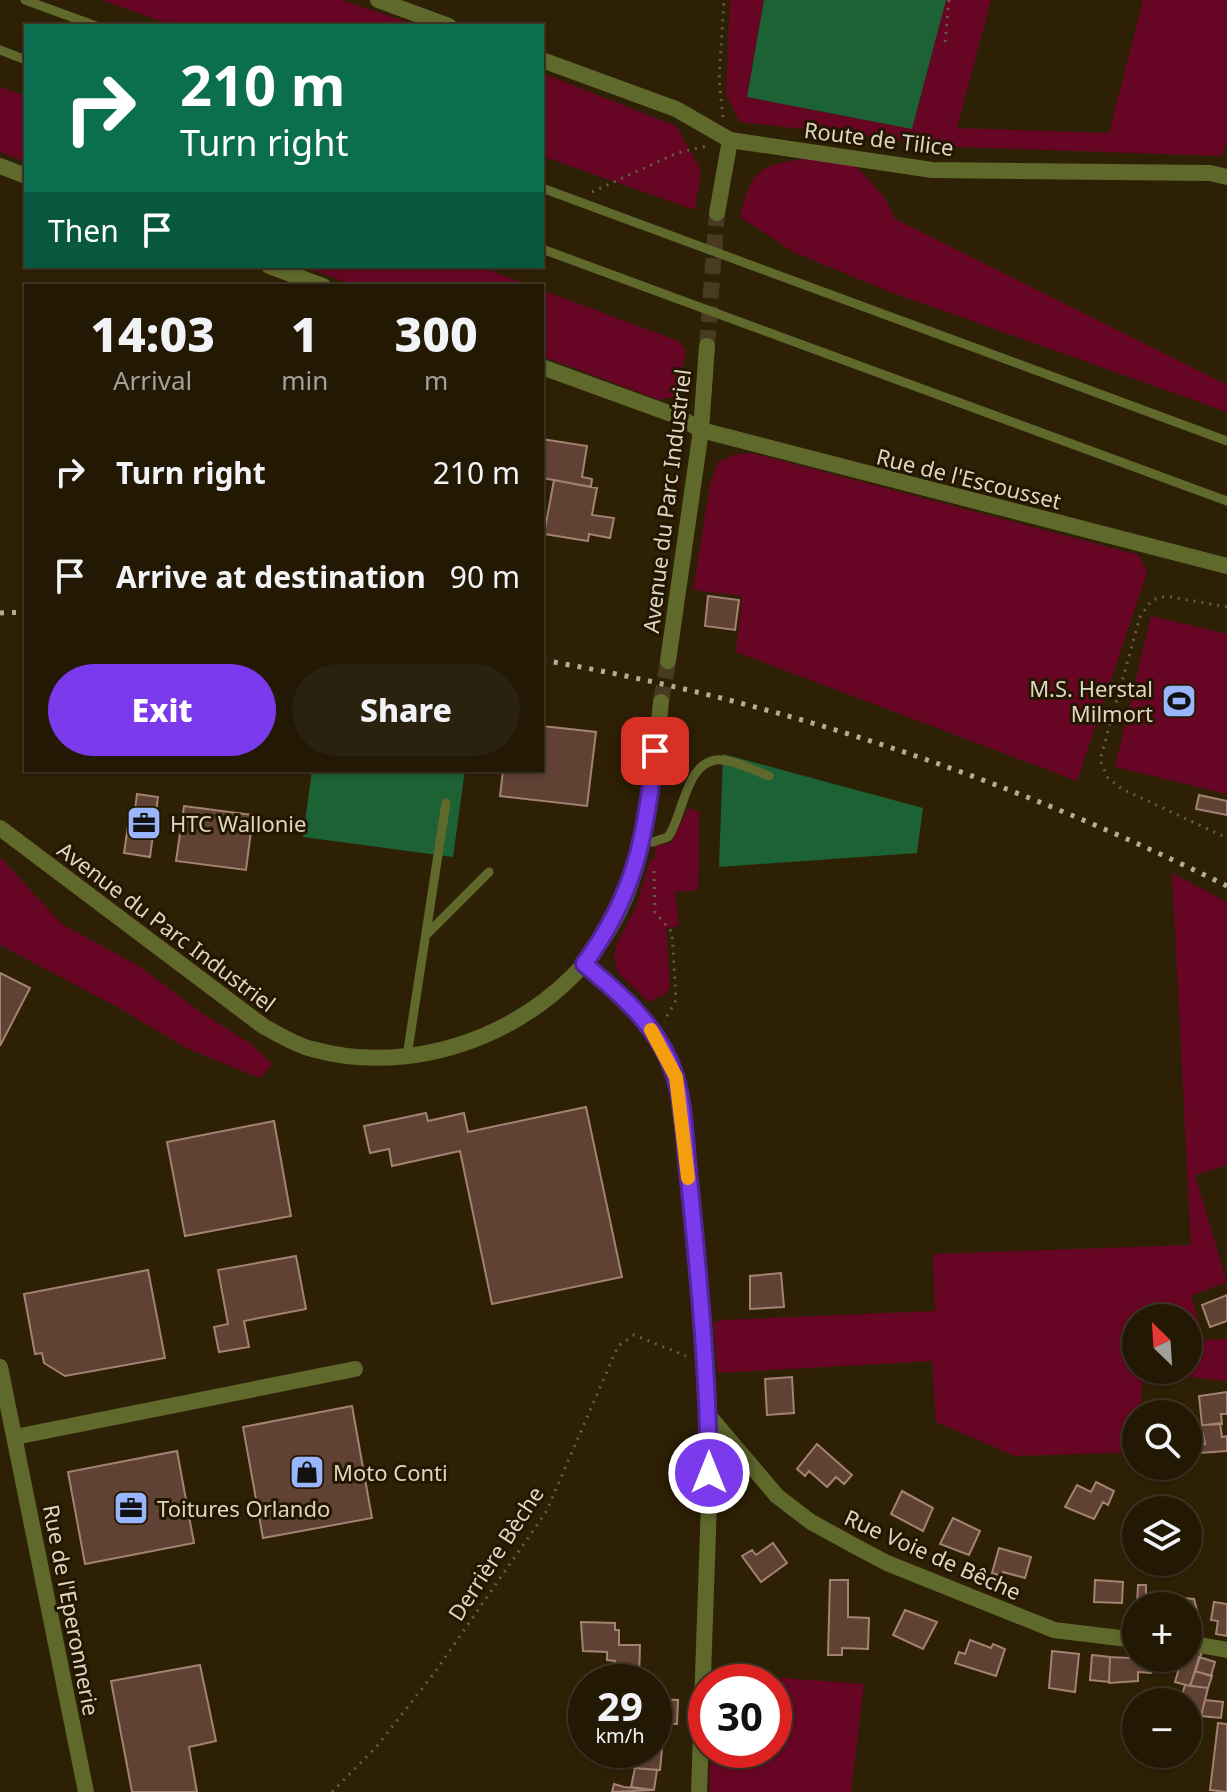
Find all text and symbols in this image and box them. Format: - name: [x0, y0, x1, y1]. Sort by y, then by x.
- text: 210 m: [180, 46, 345, 122]
- icon: right: [48, 56, 152, 160]
- street label: Route de Tilice: [802, 114, 956, 162]
- text: Turn right: [180, 118, 348, 167]
- icon: arrive: [135, 208, 179, 252]
- text: Then: [48, 210, 119, 251]
- text: 14:03: [90, 301, 215, 366]
- text: 1: [291, 301, 319, 366]
- text: 300: [395, 301, 478, 366]
- text: Arrival: [113, 362, 192, 398]
- text: min: [281, 362, 328, 398]
- text: m: [424, 362, 448, 398]
- street label: Avenue du Parc Industriel: [635, 367, 697, 635]
- street label: Rue de l'Escousset: [874, 441, 1065, 515]
- icon: right: [48, 450, 92, 494]
- text: Turn right: [116, 452, 266, 493]
- text: 210 m: [433, 452, 520, 493]
- icon: arrive: [48, 554, 92, 598]
- text: Arrive at destination: [116, 556, 426, 597]
- text: 90 m: [450, 556, 520, 597]
- button: Exit: [48, 664, 276, 756]
- button: Share: [292, 664, 520, 756]
- place label: M.S. Herstal Milmort: [1029, 673, 1153, 728]
- sports icon: M.S. Herstal Milmort: [1160, 682, 1198, 720]
- pin: [621, 717, 689, 785]
- icon: arrive: [633, 729, 677, 773]
- office icon: HTC Wallonie: [125, 804, 163, 842]
- place label: HTC Wallonie: [170, 808, 306, 838]
- street label: Avenue du Parc Industriel: [52, 834, 282, 1018]
- north arrow: [1122, 1304, 1202, 1384]
- map controls: [1122, 1304, 1202, 1768]
- button: search: [1122, 1400, 1202, 1480]
- position arrow: [667, 1431, 751, 1515]
- shop icon: Moto Conti: [288, 1453, 326, 1491]
- place label: Moto Conti: [333, 1457, 448, 1487]
- street label: Derrière Bèche: [440, 1480, 550, 1626]
- office icon: Toitures Orlando: [112, 1489, 150, 1527]
- place label: Toitures Orlando: [157, 1493, 330, 1523]
- button: layers: [1122, 1496, 1202, 1576]
- street label: Rue de l'Eperonnerie: [37, 1502, 107, 1718]
- street label: Rue Voie de Bêche: [840, 1502, 1026, 1606]
- button: +: [1122, 1592, 1202, 1672]
- speed limit sign: 30: [688, 1664, 792, 1768]
- text: 29: [597, 1678, 643, 1733]
- button: −: [1122, 1688, 1202, 1768]
- text: km/h: [595, 1722, 645, 1749]

